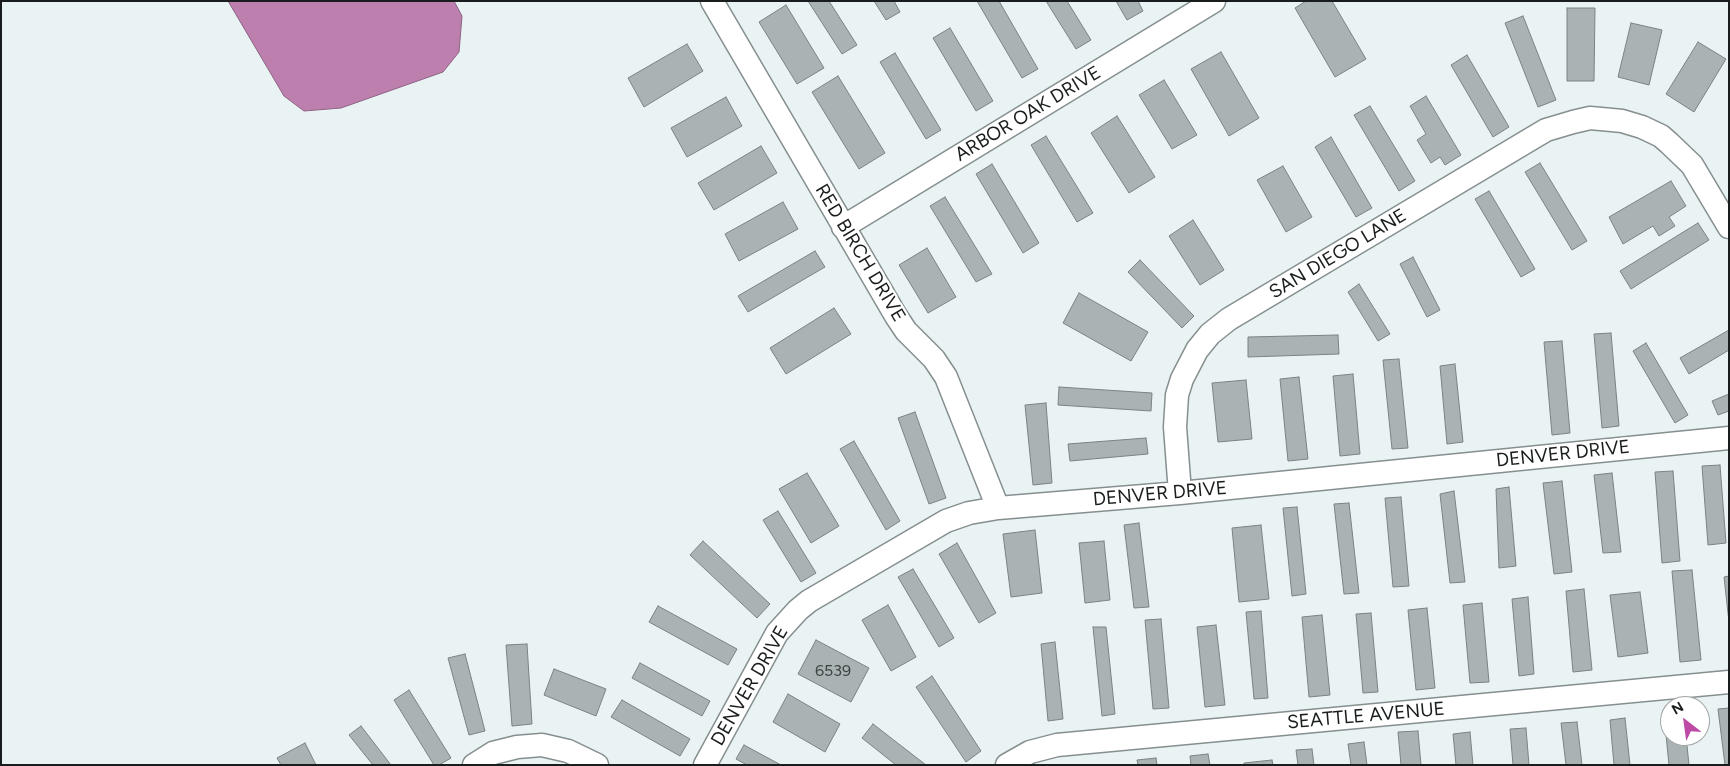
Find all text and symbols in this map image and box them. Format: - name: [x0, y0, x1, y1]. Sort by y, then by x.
- street label: ARBOR OAK DRIVE: [951, 61, 1105, 167]
- street label: RED BIRCH DRIVE: [810, 180, 910, 326]
- street label: SAN DIEGO LANE: [1265, 204, 1411, 304]
- street label: DENVER DRIVE: [1495, 436, 1631, 472]
- street label: DENVER DRIVE: [1092, 477, 1228, 511]
- street label: DENVER DRIVE: [706, 622, 794, 750]
- house number: 6539: [815, 661, 851, 681]
- north arrow: [1660, 696, 1710, 746]
- street label: SEATTLE AVENUE: [1286, 698, 1446, 734]
- text: N: [1669, 698, 1687, 719]

